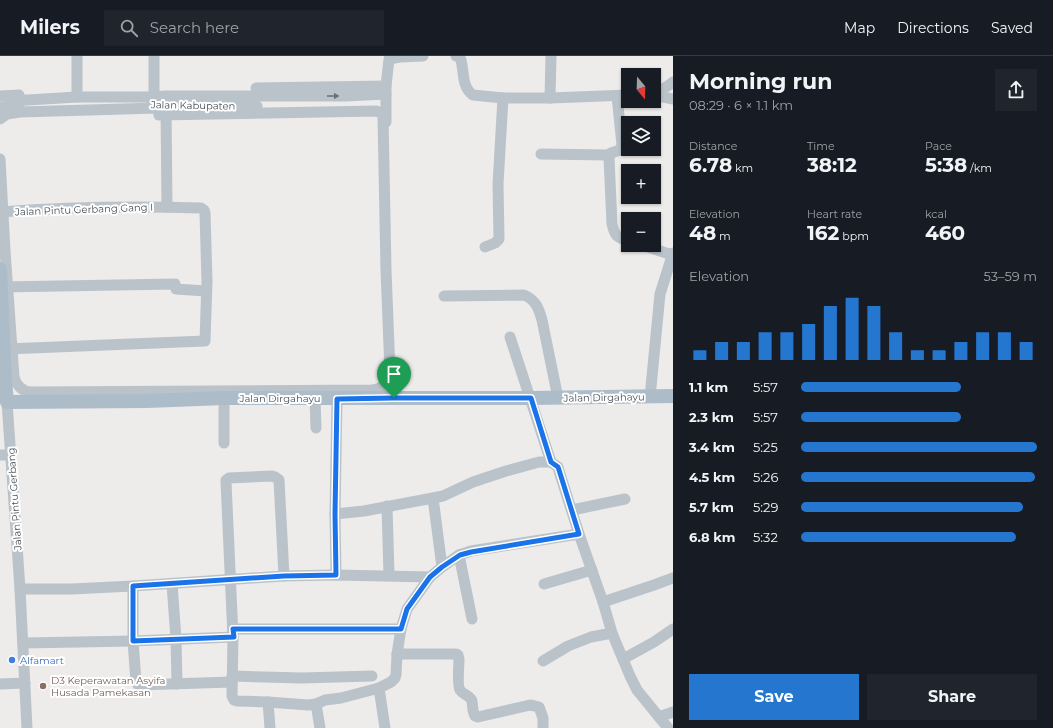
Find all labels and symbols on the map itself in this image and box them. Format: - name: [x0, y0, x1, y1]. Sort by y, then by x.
- north arrow: [621, 68, 661, 108]
- one-way arrow: [327, 93, 340, 99]
- street label: Jalan Kabupaten: [150, 98, 235, 113]
- street label: Jalan Pintu Gerbang Gang I: [14, 201, 153, 218]
- pin: [377, 357, 411, 398]
- street label: Jalan Dirgahayu: [562, 390, 645, 405]
- street label: Jalan Dirgahayu: [238, 392, 321, 405]
- street label: Jalan Pintu Gerbang: [4, 447, 25, 552]
- place label: Alfamart: [20, 654, 64, 667]
- marker: Alfamart: [7, 655, 17, 665]
- place label: D3 Keperawatan Asyifa Husada Pamekasan: [51, 674, 165, 699]
- marker: D3 Keperawatan Asyifa Husada Pamekasan: [38, 681, 48, 691]

